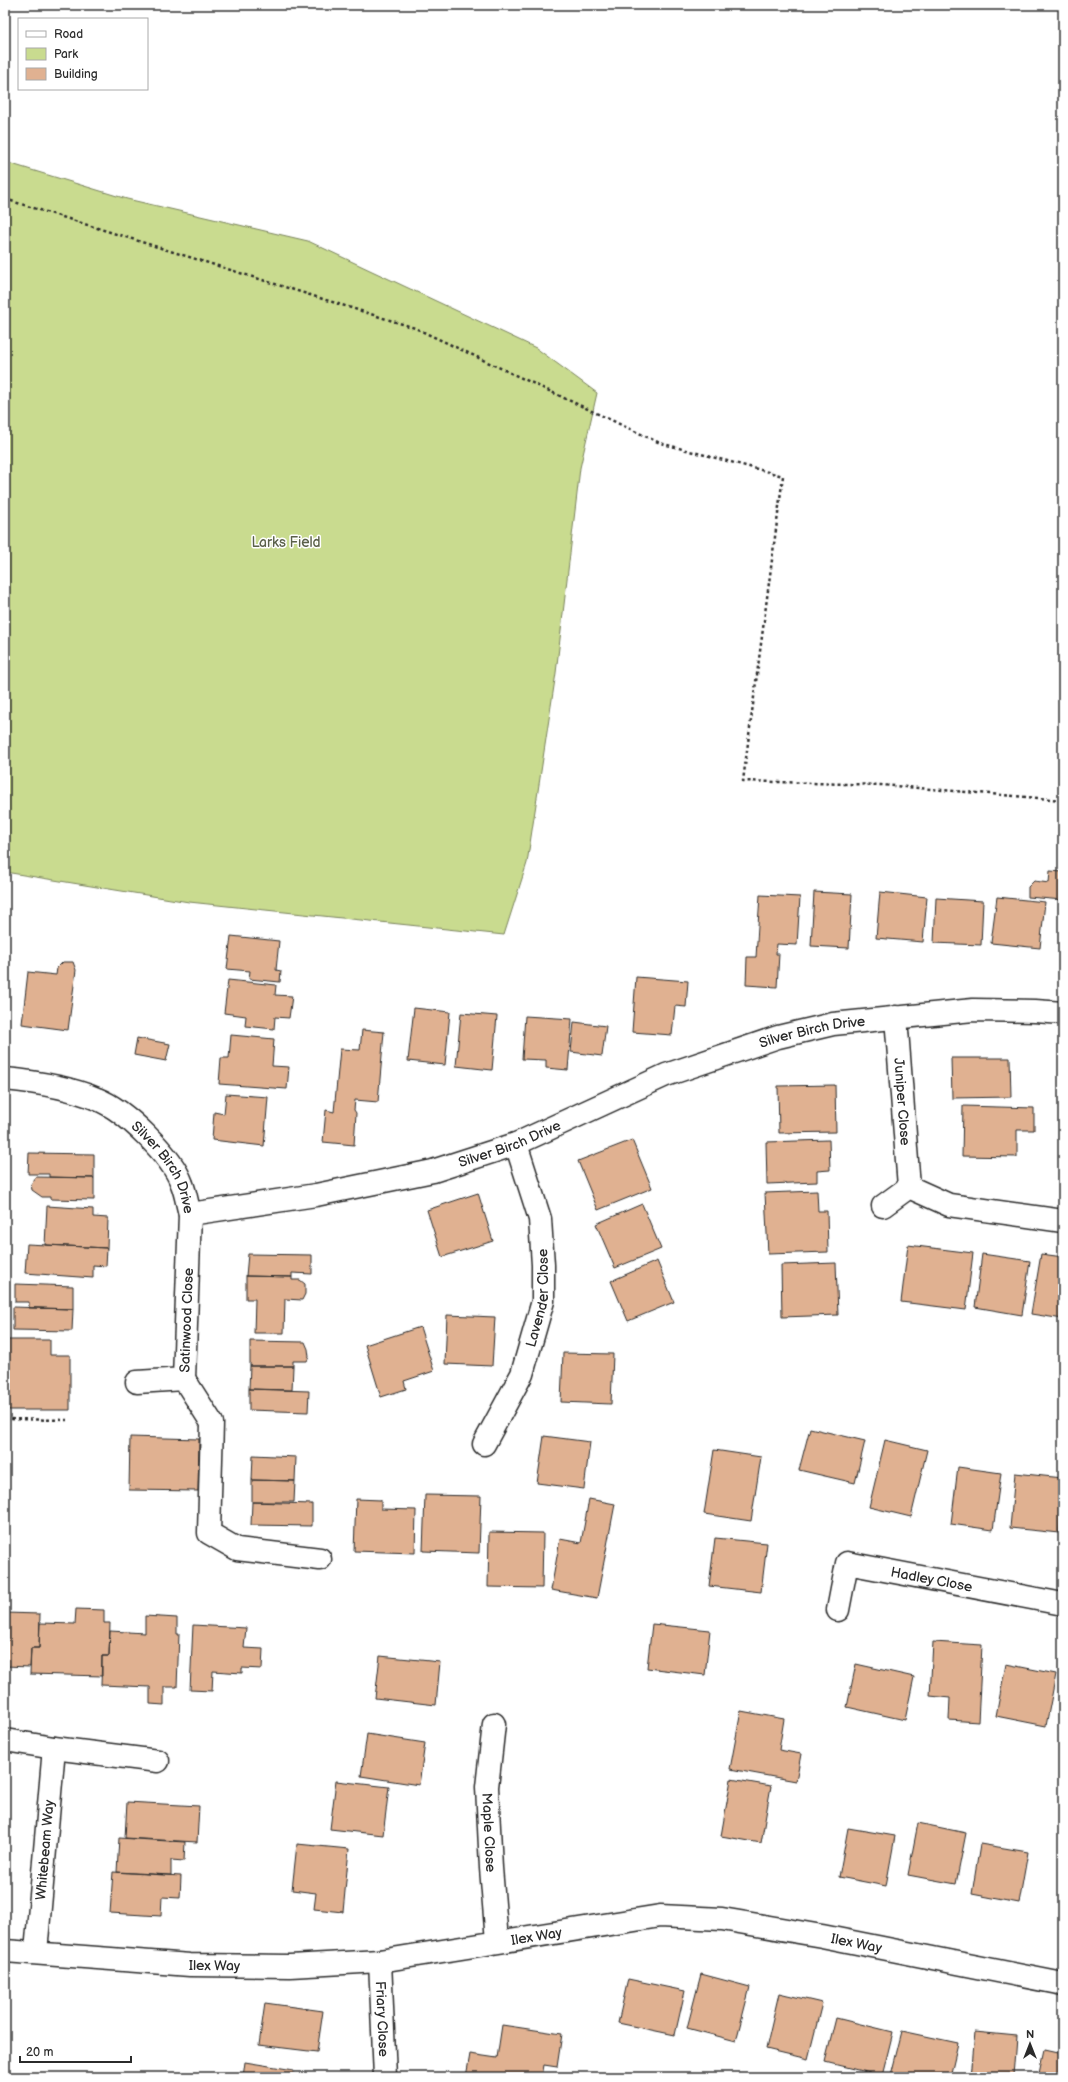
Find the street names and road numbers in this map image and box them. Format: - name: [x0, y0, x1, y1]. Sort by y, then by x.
- street label: Silver Birch Drive: [757, 1012, 866, 1051]
- street label: Juniper Close: [891, 1057, 914, 1146]
- street label: Silver Birch Drive: [456, 1116, 563, 1171]
- street label: Silver Birch Drive: [128, 1117, 198, 1215]
- street label: Lavender Close: [522, 1248, 552, 1349]
- street label: Satinwood Close: [176, 1267, 197, 1373]
- street label: Hadley Close: [889, 1563, 974, 1595]
- street label: Maple Close: [479, 1792, 500, 1873]
- street label: Whitebeam Way: [32, 1799, 58, 1901]
- street label: Ilex Way: [510, 1923, 564, 1948]
- street label: Ilex Way: [830, 1930, 884, 1956]
- street label: Ilex Way: [189, 1956, 241, 1974]
- street label: Friary Close: [372, 1981, 393, 2057]

